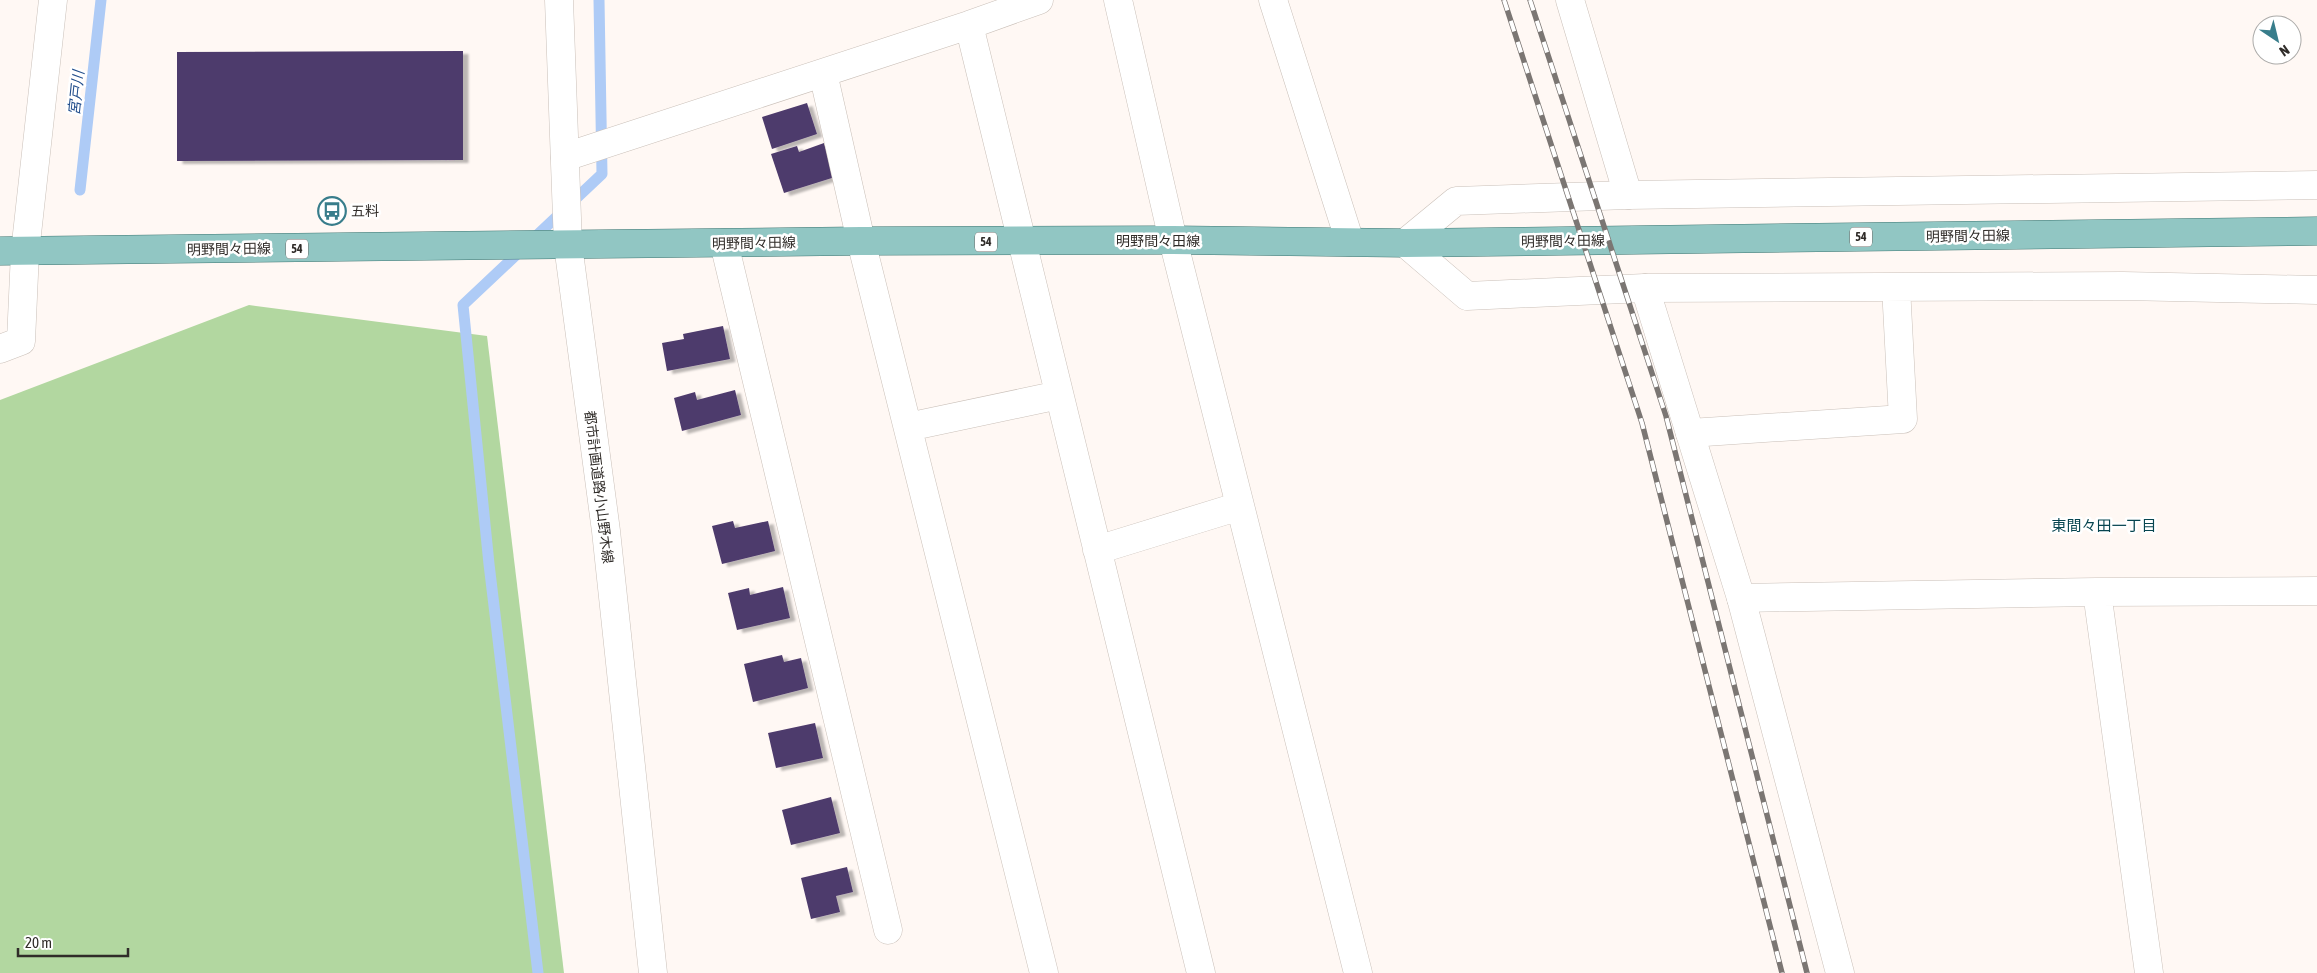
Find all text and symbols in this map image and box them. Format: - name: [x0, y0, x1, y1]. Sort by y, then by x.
- north arrow: [2252, 15, 2302, 65]
- text: N: [2276, 42, 2292, 60]
- water label: 宮戸川: [65, 68, 87, 116]
- bus stop icon: 五料: [317, 196, 347, 226]
- place label: 五料: [351, 203, 379, 219]
- street label: 明野間々田線: [1926, 227, 2010, 245]
- road number: 54: [1850, 228, 1872, 246]
- road number: 54: [975, 232, 997, 252]
- street label: 明野間々田線: [1521, 232, 1605, 250]
- street label: 明野間々田線: [1116, 233, 1200, 249]
- street label: 明野間々田線: [712, 234, 796, 252]
- street label: 明野間々田線: [187, 240, 271, 258]
- road number: 54: [286, 240, 308, 258]
- street label: 都市計画道路小山野木線: [582, 410, 616, 564]
- district label: 東間々田一丁目: [2051, 517, 2157, 534]
- scale bar: [18, 926, 128, 958]
- text: 20 m: [25, 934, 52, 951]

